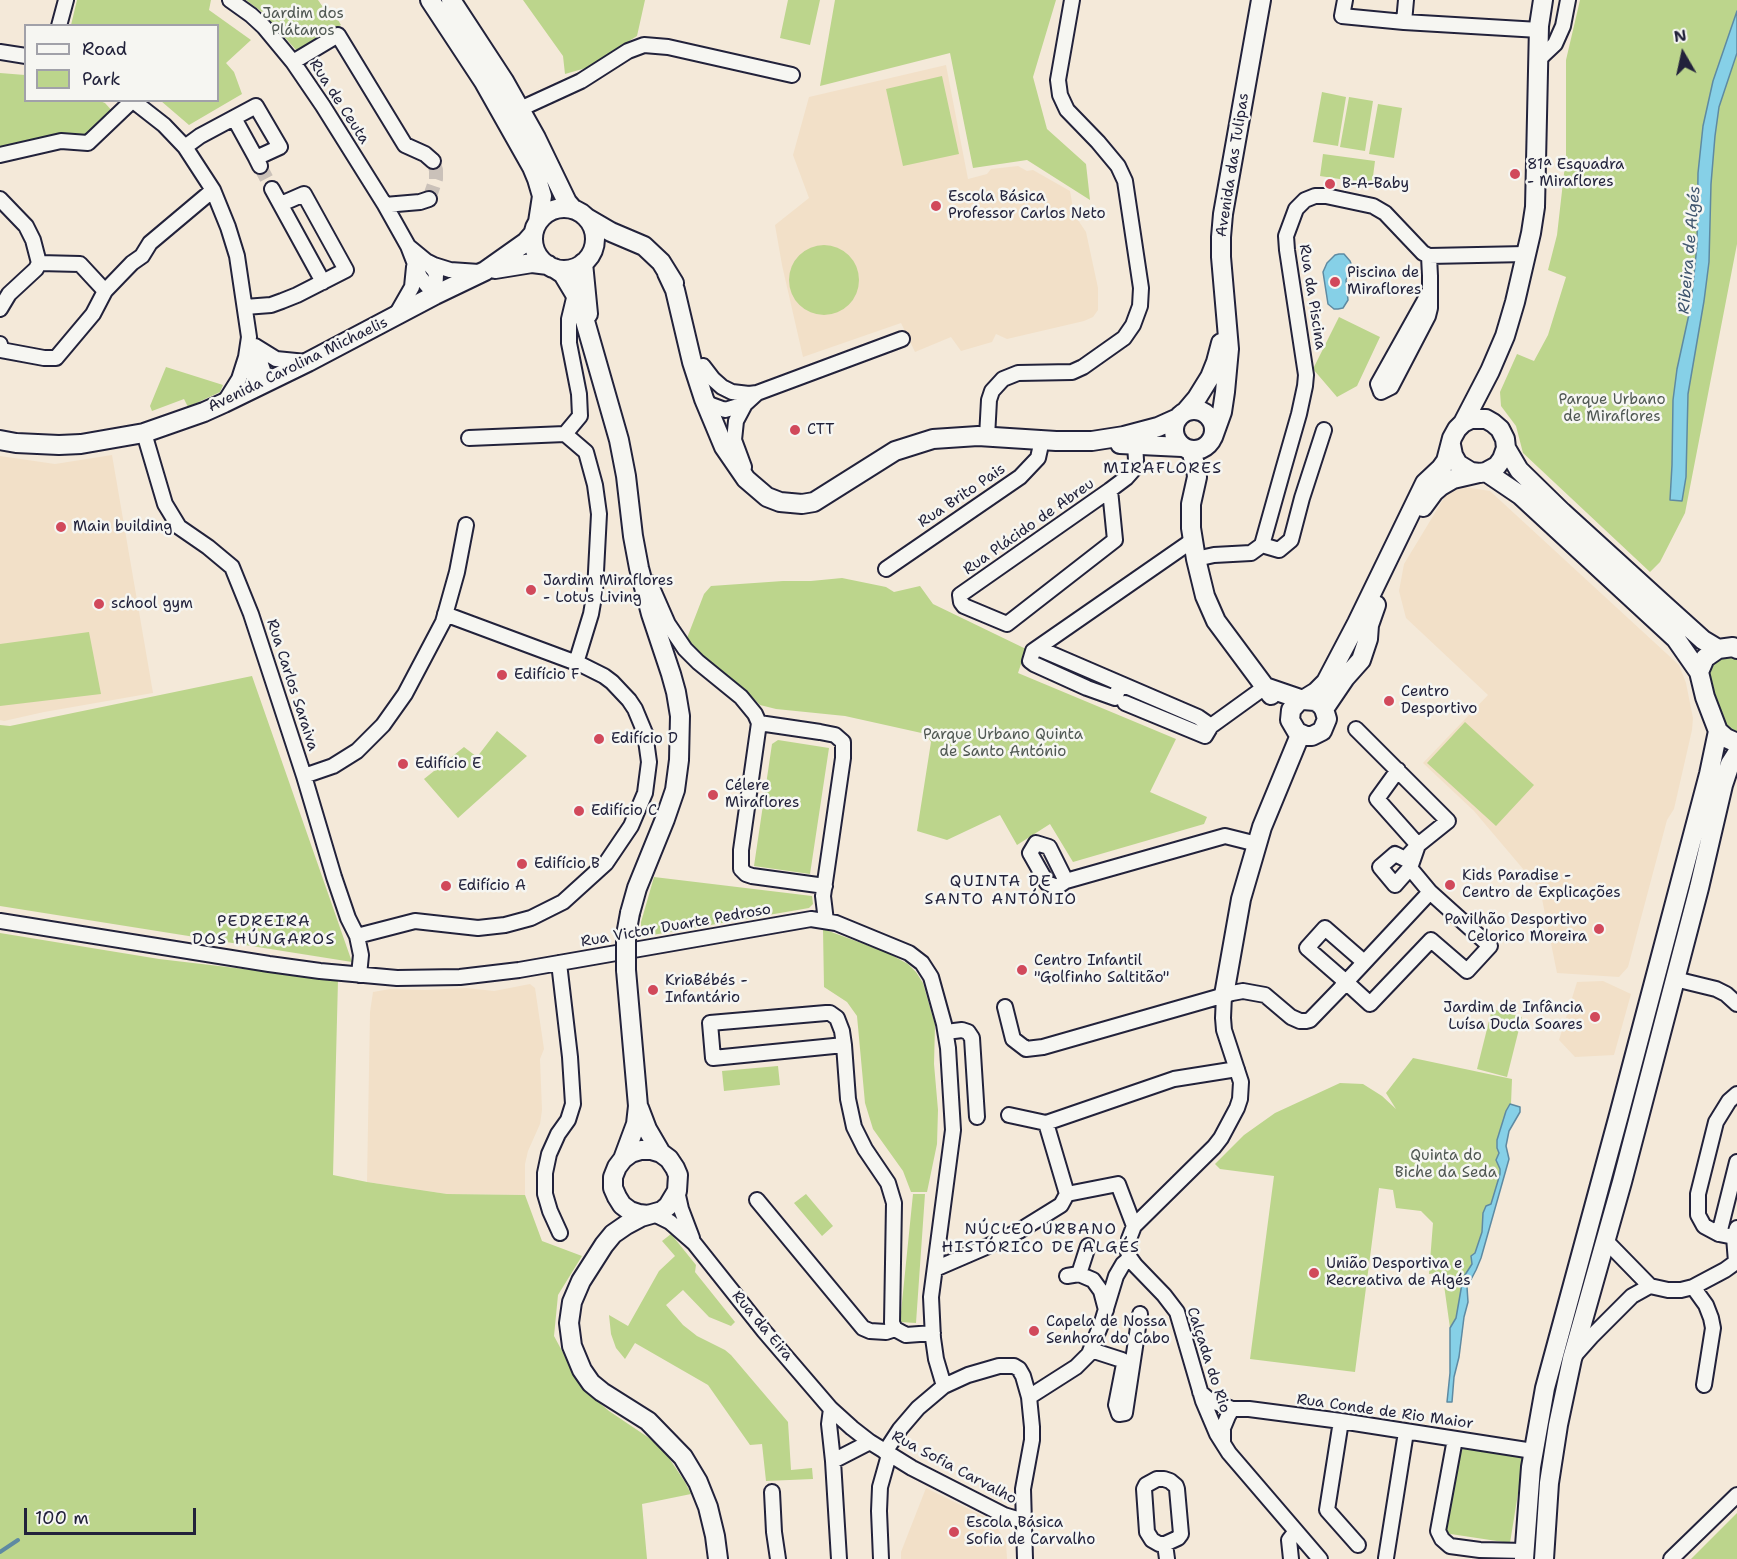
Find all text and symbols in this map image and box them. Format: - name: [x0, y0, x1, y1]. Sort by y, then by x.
- park label: Jardim dos Plátanos: [262, 5, 344, 40]
- legend: [24, 24, 219, 102]
- north arrow: [1653, 24, 1713, 84]
- text: N: [1672, 24, 1688, 47]
- text: Road: [82, 37, 127, 61]
- street label: Rua de Ceuta: [305, 56, 373, 148]
- text: Park: [82, 67, 121, 91]
- street label: Avenida das Tulipas: [1213, 92, 1253, 238]
- place label: 81ª Esquadra - Miraflores: [1527, 156, 1624, 191]
- marker: 81ª Esquadra - Miraflores: [1508, 167, 1522, 181]
- place label: B-A-Baby: [1342, 175, 1409, 193]
- marker: B-A-Baby: [1323, 177, 1337, 191]
- water label: Ribeira de Algés: [1675, 185, 1705, 315]
- place label: Escola Básica Professor Carlos Neto: [948, 188, 1106, 223]
- marker: Escola Básica Professor Carlos Neto: [929, 199, 943, 213]
- street label: Rua da Piscina: [1295, 243, 1329, 351]
- place label: Piscina de Miraflores: [1347, 264, 1421, 299]
- marker: Piscina de Miraflores: [1328, 275, 1342, 289]
- street label: Avenida Carolina Michaelis: [205, 314, 391, 416]
- park label: Parque Urbano de Miraflores: [1559, 391, 1665, 426]
- place label: CTT: [807, 421, 834, 439]
- marker: CTT: [788, 423, 802, 437]
- district label: MIRAFLORES: [1103, 459, 1223, 479]
- street label: Rua Brito Pais: [915, 460, 1009, 532]
- street label: Rua Plácido de Abreu: [960, 475, 1098, 579]
- place label: Main building: [73, 518, 173, 536]
- marker: Main building: [54, 520, 68, 534]
- place label: Jardim Miraflores - Lotus Living: [543, 572, 673, 607]
- marker: Jardim Miraflores - Lotus Living: [524, 583, 538, 597]
- place label: school gym: [111, 595, 193, 613]
- marker: school gym: [92, 597, 106, 611]
- street label: Rua Carlos Saraiva: [262, 617, 322, 753]
- place label: Edifício F: [514, 666, 579, 684]
- marker: Edifício F: [495, 668, 509, 682]
- place label: Centro Desportivo: [1401, 683, 1477, 718]
- marker: Centro Desportivo: [1382, 694, 1396, 708]
- park label: Parque Urbano Quinta de Santo António: [923, 726, 1083, 761]
- place label: Edifício D: [611, 730, 678, 748]
- marker: Edifício D: [592, 732, 606, 746]
- place label: Edifício E: [415, 755, 481, 773]
- marker: Edifício E: [396, 757, 410, 771]
- place label: Célere Miraflores: [725, 777, 799, 812]
- marker: Célere Miraflores: [706, 788, 720, 802]
- place label: Edifício C: [591, 802, 657, 820]
- marker: Edifício C: [572, 804, 586, 818]
- place label: Edifício B: [534, 855, 600, 873]
- marker: Edifício B: [515, 857, 529, 871]
- place label: Kids Paradise - Centro de Explicações: [1462, 867, 1621, 902]
- district label: QUINTA DE SANTO ANTÓNIO: [925, 872, 1077, 910]
- place label: Edifício A: [458, 877, 526, 895]
- marker: Kids Paradise - Centro de Explicações: [1443, 878, 1457, 892]
- marker: Edifício A: [439, 879, 453, 893]
- street label: Rua Victor Duarte Pedroso: [580, 900, 772, 952]
- place label: Pavilhão Desportivo Celorico Moreira: [1445, 911, 1587, 946]
- district label: PEDREIRA DOS HÚNGAROS: [192, 912, 336, 950]
- marker: Pavilhão Desportivo Celorico Moreira: [1592, 922, 1606, 936]
- place label: Centro Infantil "Golfinho Saltitão": [1034, 952, 1169, 987]
- marker: Centro Infantil "Golfinho Saltitão": [1015, 963, 1029, 977]
- place label: KriaBébés - Infantário: [665, 972, 748, 1007]
- marker: KriaBébés - Infantário: [646, 983, 660, 997]
- place label: Jardim de Infância Luísa Ducla Soares: [1443, 999, 1583, 1034]
- marker: Jardim de Infância Luísa Ducla Soares: [1588, 1010, 1602, 1024]
- park label: Quinta do Biche da Seda: [1395, 1147, 1497, 1182]
- district label: NÚCLEO URBANO HISTÓRICO DE ALGÉS: [942, 1220, 1140, 1258]
- place label: União Desportiva e Recreativa de Algés: [1326, 1255, 1471, 1290]
- marker: União Desportiva e Recreativa de Algés: [1307, 1266, 1321, 1280]
- street label: Rua da Eira: [728, 1287, 796, 1365]
- street label: Calçada do Rio: [1182, 1305, 1234, 1415]
- place label: Capela de Nossa Senhora do Cabo: [1046, 1313, 1170, 1348]
- marker: Capela de Nossa Senhora do Cabo: [1027, 1324, 1041, 1338]
- street label: Rua Conde de Rio Maior: [1296, 1391, 1474, 1433]
- street label: Rua Sofia Carvalho: [888, 1427, 1020, 1509]
- scale bar: [27, 1496, 200, 1534]
- text: 100 m: [35, 1506, 89, 1530]
- place label: Escola Básica Sofia de Carvalho: [966, 1514, 1095, 1549]
- marker: Escola Básica Sofia de Carvalho: [947, 1525, 961, 1539]

